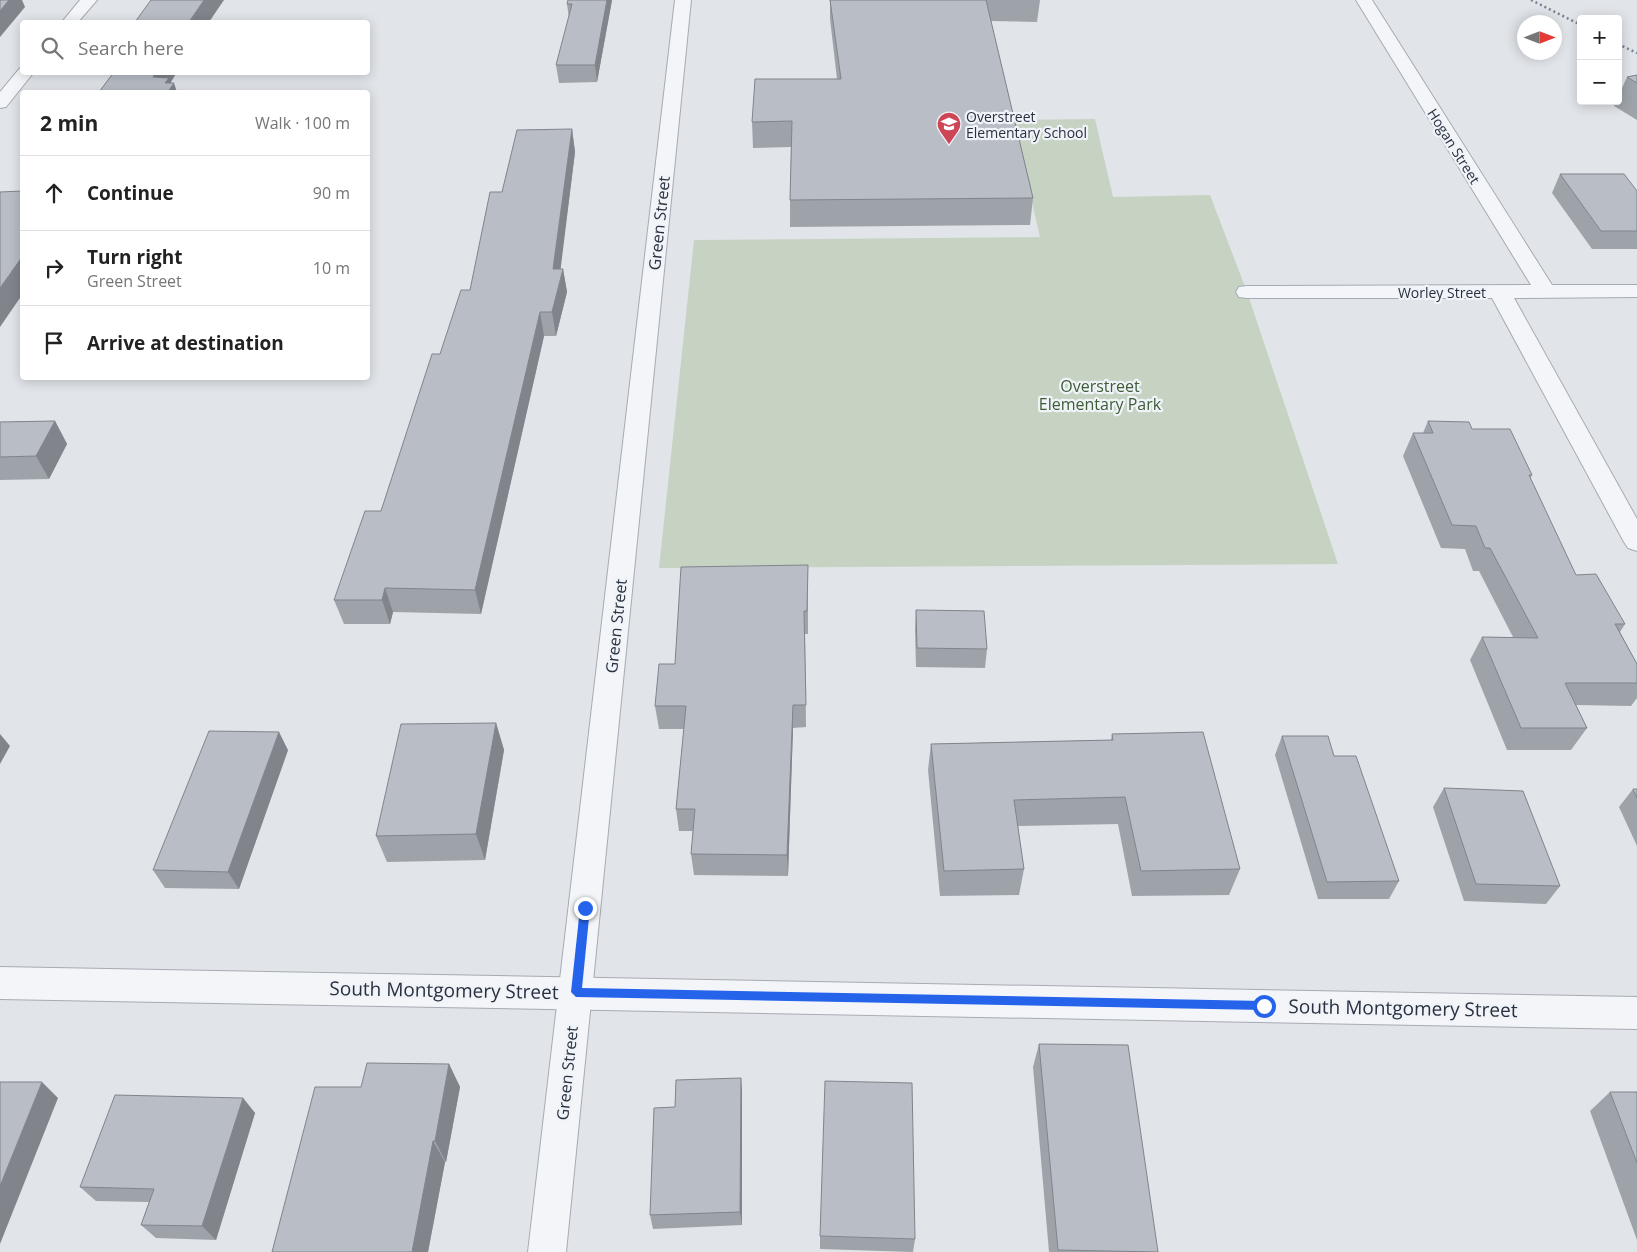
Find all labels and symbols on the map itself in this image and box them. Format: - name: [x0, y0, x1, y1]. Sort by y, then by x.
- north arrow: [1517, 15, 1562, 60]
- street label: Hogan Street: [1423, 105, 1485, 187]
- place label: Overstreet Elementary School: [966, 107, 1087, 142]
- school or university icon: Overstreet Elementary School: [936, 111, 962, 145]
- street label: Green Street: [643, 174, 675, 271]
- street label: Worley Street: [1398, 283, 1486, 302]
- park label: Overstreet Elementary Park: [1039, 375, 1162, 415]
- street label: Green Street: [600, 577, 632, 674]
- route end: [574, 897, 597, 920]
- street label: South Montgomery Street: [329, 975, 559, 1005]
- street label: South Montgomery Street: [1288, 993, 1518, 1023]
- route start: [1253, 995, 1276, 1018]
- street label: Green Street: [551, 1024, 583, 1121]

